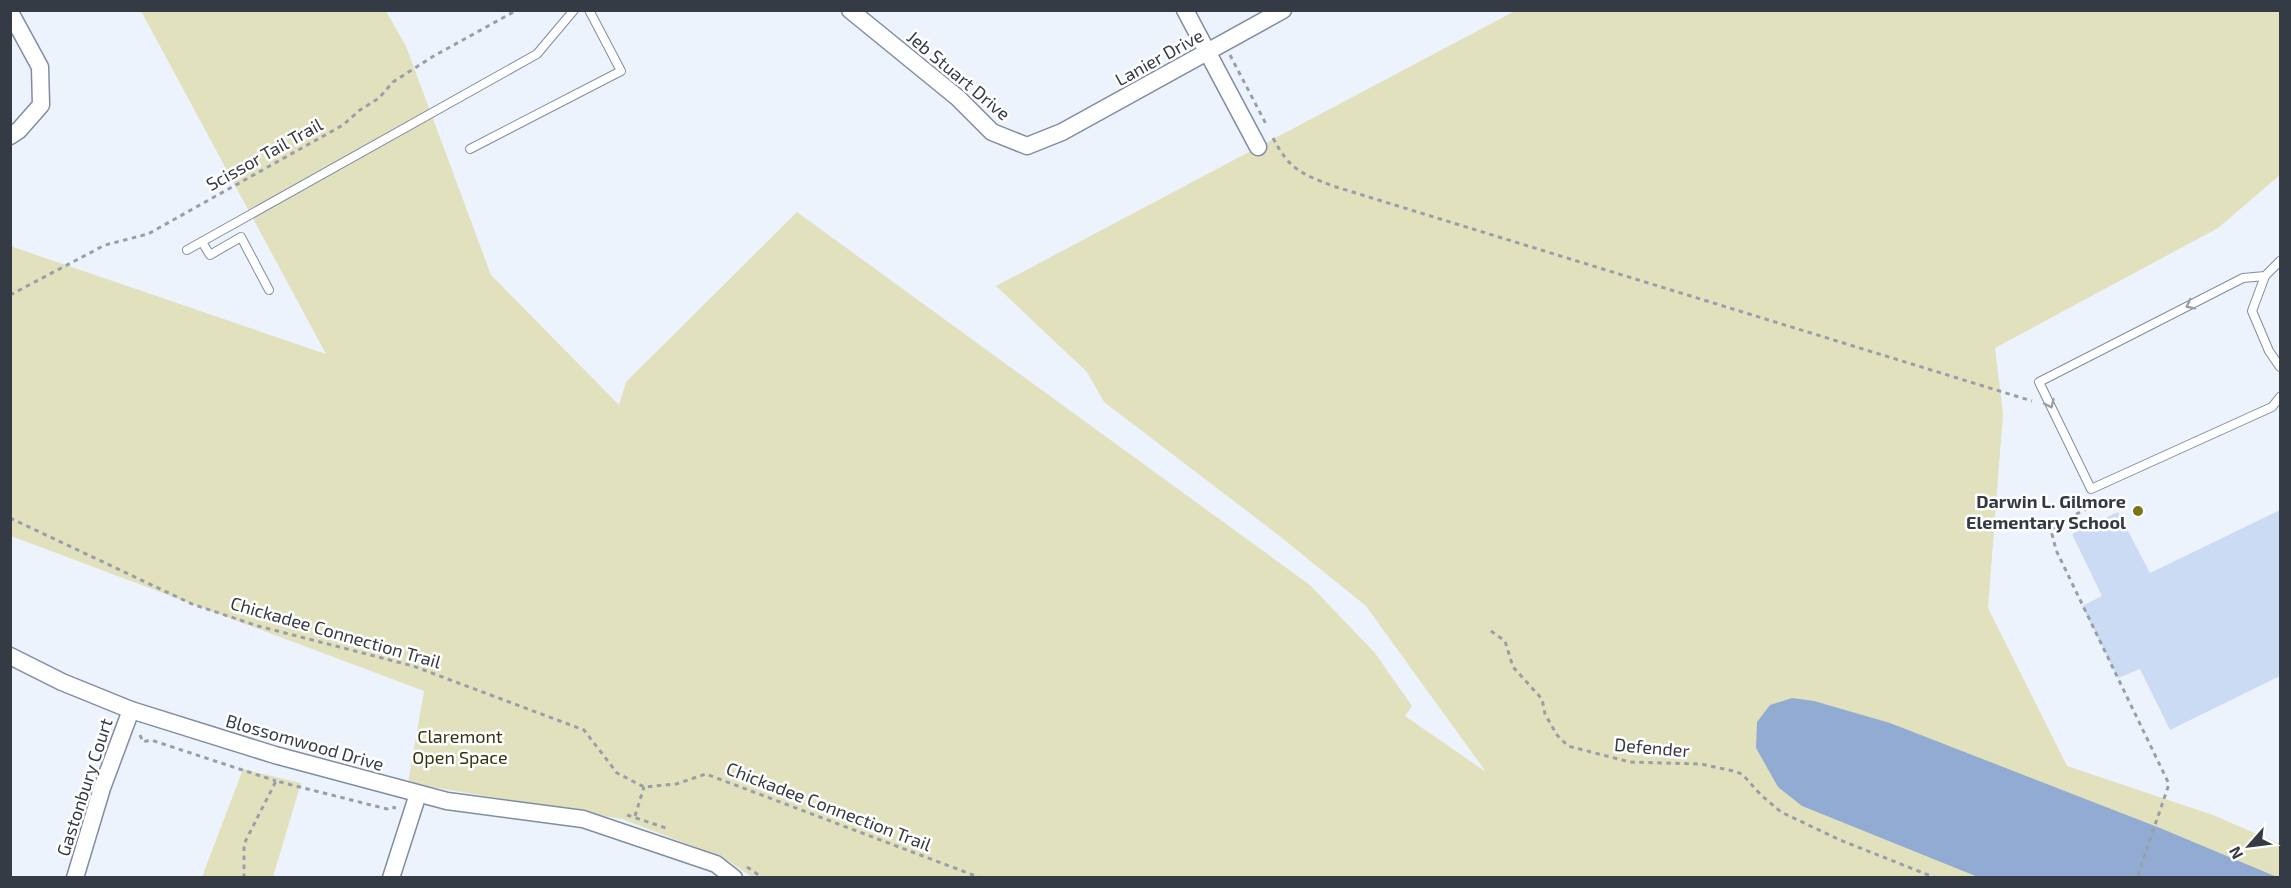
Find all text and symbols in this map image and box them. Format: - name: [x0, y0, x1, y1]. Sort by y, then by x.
- street label: Lanier Drive: [1111, 24, 1207, 90]
- street label: Jeb Stuart Drive: [903, 25, 1015, 125]
- street label: Scissor Tail Trail: [202, 113, 327, 195]
- one-way arrow: [2186, 297, 2197, 309]
- one-way arrow: [2042, 398, 2054, 409]
- place label: Darwin L. Gilmore Elementary School: [1966, 490, 2126, 533]
- marker: Darwin L. Gilmore Elementary School: [2131, 504, 2145, 518]
- street label: Chickadee Connection Trail: [228, 591, 444, 673]
- street label: Blossomwood Drive: [223, 709, 387, 775]
- street label: Gastonbury Court: [51, 715, 117, 859]
- park label: Claremont Open Space: [412, 725, 508, 768]
- street label: Defender: [1613, 733, 1691, 761]
- street label: Chickadee Connection Trail: [723, 757, 935, 856]
- north arrow: [2219, 816, 2279, 876]
- text: N: [2224, 844, 2246, 863]

